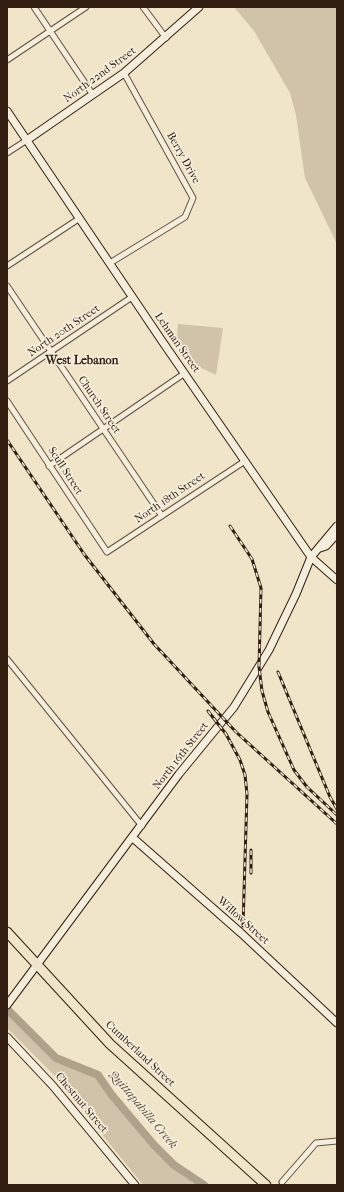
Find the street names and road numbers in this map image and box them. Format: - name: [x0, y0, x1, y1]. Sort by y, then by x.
- street label: North 22nd Street: [61, 44, 139, 106]
- street label: Berry Drive: [163, 130, 203, 186]
- street label: North 20th Street: [25, 302, 103, 360]
- street label: Lehman Street: [151, 310, 203, 376]
- street label: Church Street: [75, 374, 123, 436]
- street label: Scull Street: [45, 445, 85, 497]
- street label: North 18th Street: [132, 470, 208, 526]
- street label: North 16th Street: [151, 720, 211, 792]
- street label: Willow Street: [214, 894, 272, 948]
- street label: Cumberland Street: [102, 1018, 178, 1090]
- street label: Chestnut Street: [52, 1070, 110, 1136]

